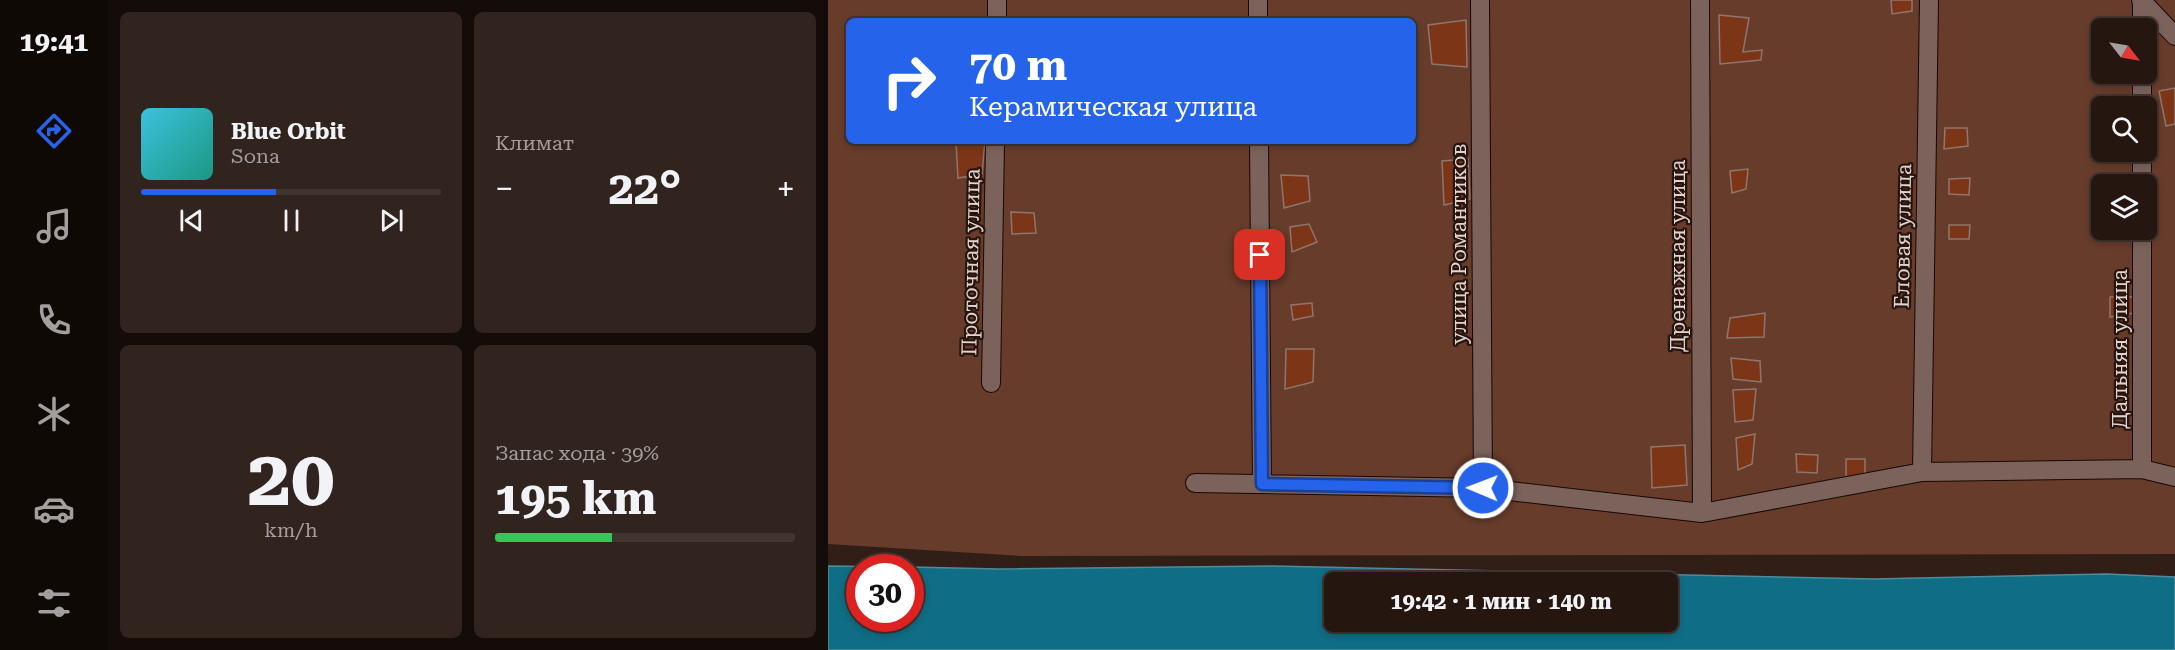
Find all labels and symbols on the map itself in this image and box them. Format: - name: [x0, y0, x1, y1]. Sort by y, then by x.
- north arrow: [2091, 18, 2157, 84]
- street label: улица Романтиков: [1447, 143, 1471, 345]
- street label: Дренажная улица: [1666, 159, 1690, 352]
- street label: Еловая улица: [1890, 163, 1916, 309]
- street label: Проточная улица: [957, 168, 985, 356]
- pin: [1234, 229, 1285, 280]
- street label: Дальняя улица: [2108, 268, 2132, 429]
- position arrow: [1451, 456, 1515, 520]
- speed limit sign: 30: [846, 554, 924, 632]

